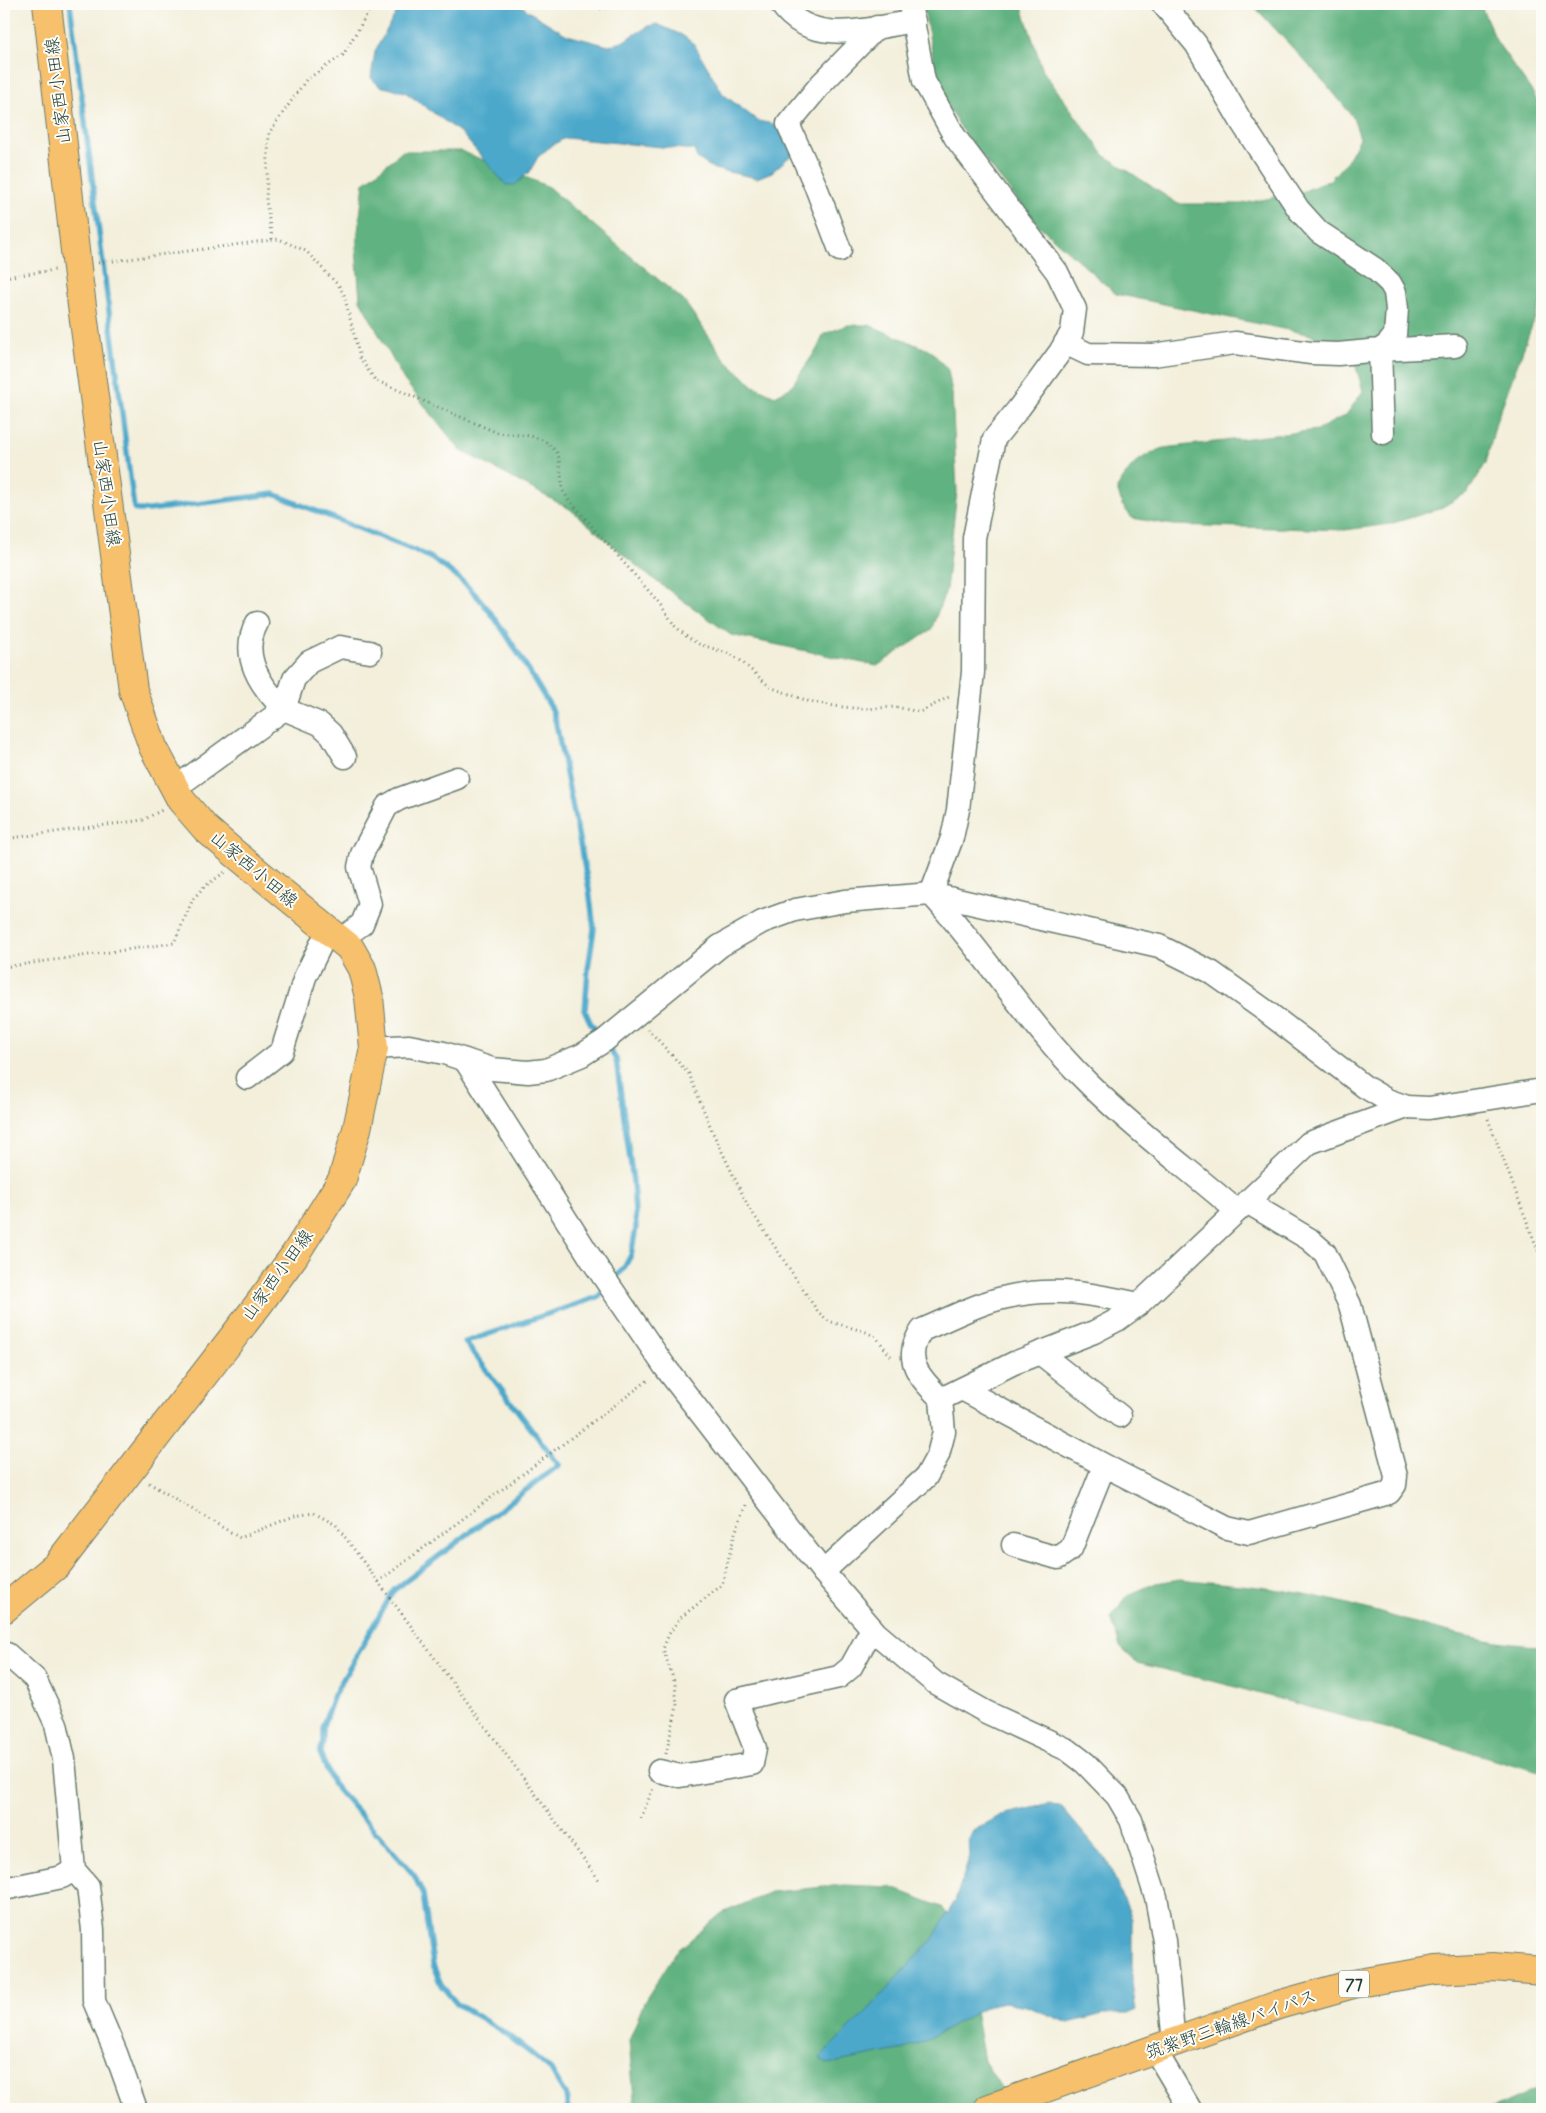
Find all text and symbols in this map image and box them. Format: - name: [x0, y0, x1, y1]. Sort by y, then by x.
- street label: 山家西小田線: [41, 36, 77, 146]
- street label: 山家西小田線: [87, 438, 125, 548]
- street label: 山家西小田線: [204, 826, 302, 914]
- street label: 山家西小田線: [236, 1225, 319, 1326]
- road number: 77: [1339, 1970, 1369, 1998]
- street label: 筑紫野三輪線バイパス: [1142, 1984, 1320, 2066]

